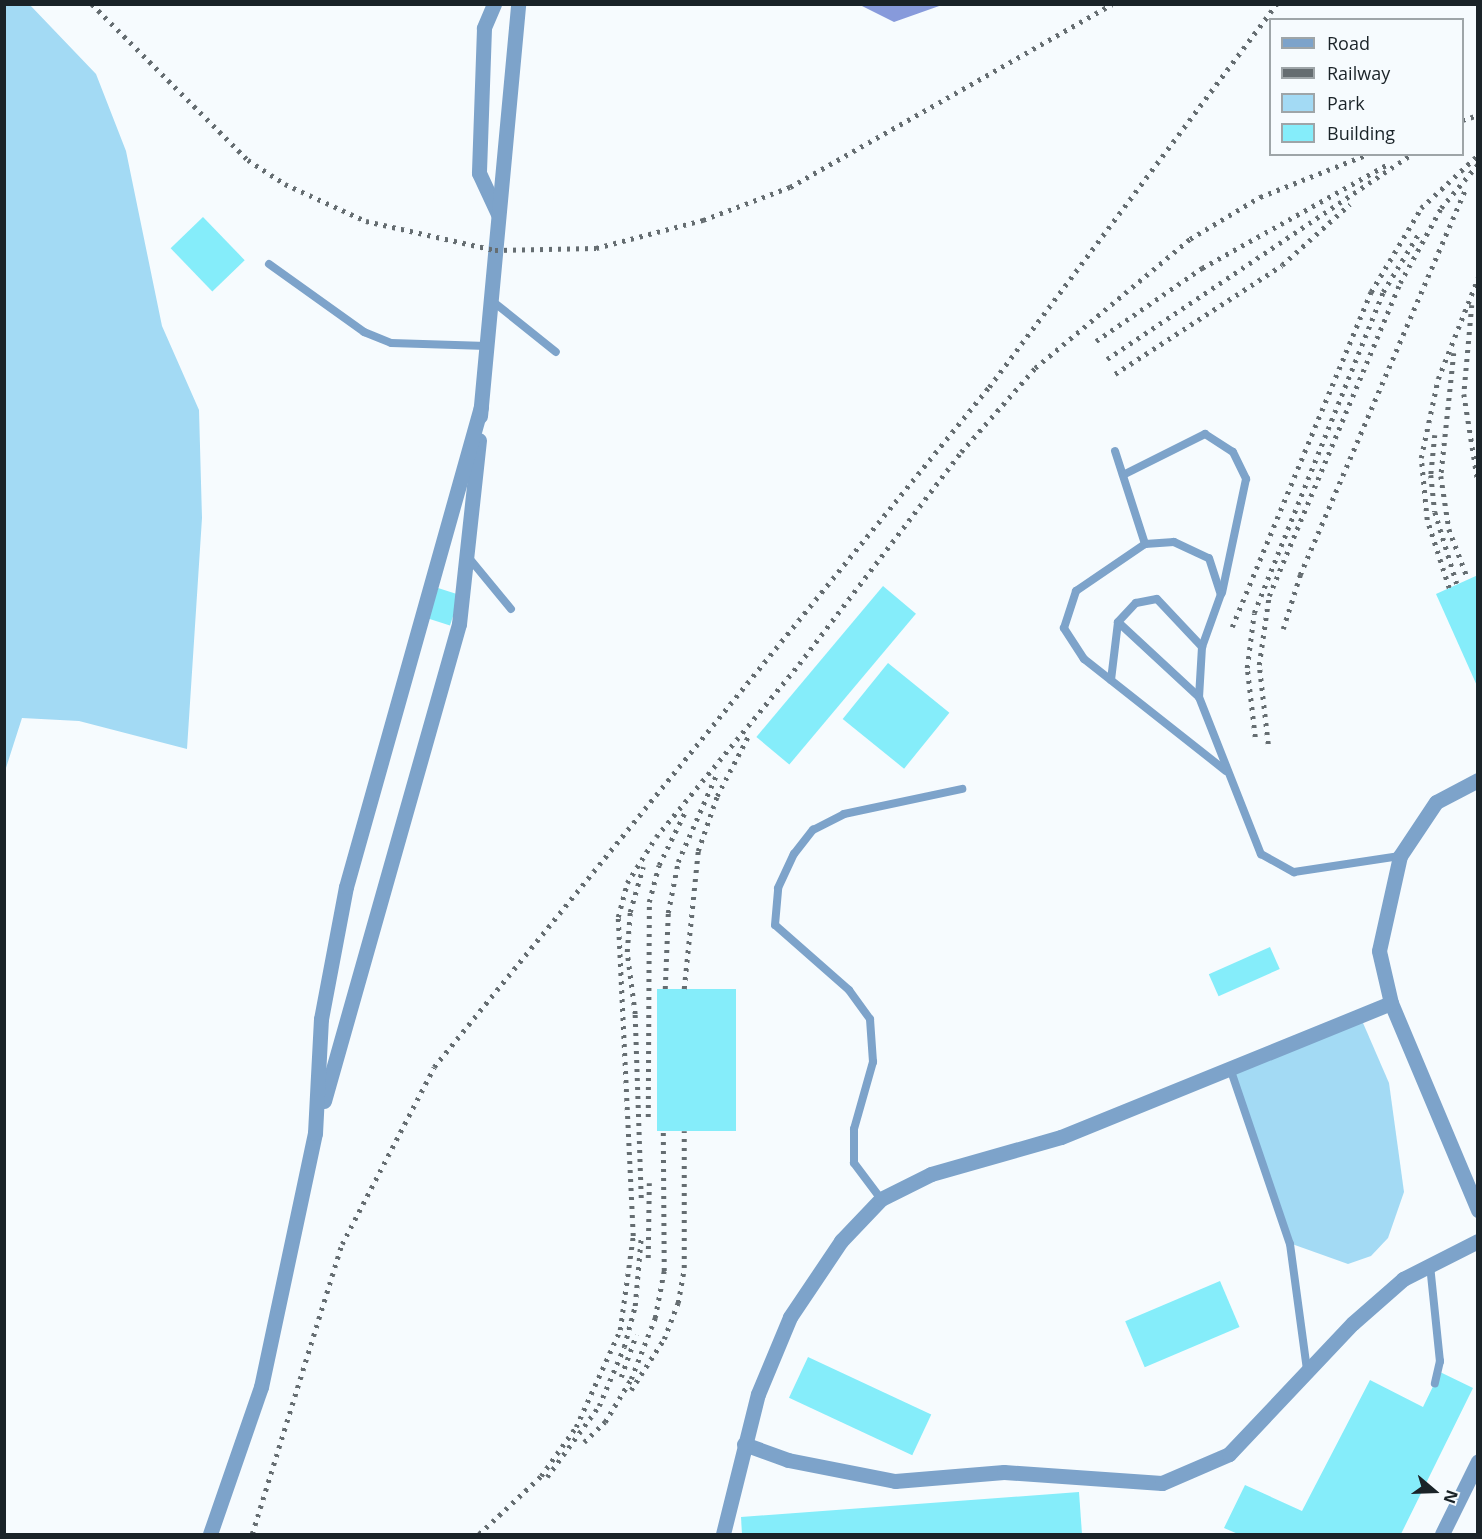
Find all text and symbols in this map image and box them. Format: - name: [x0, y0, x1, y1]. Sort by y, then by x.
- legend: [1269, 18, 1464, 156]
- text: Road: [1327, 31, 1370, 55]
- text: Railway: [1327, 61, 1390, 85]
- text: Park: [1327, 91, 1365, 115]
- text: Building: [1327, 121, 1395, 145]
- north arrow: [1404, 1461, 1464, 1521]
- text: N: [1439, 1487, 1464, 1507]

